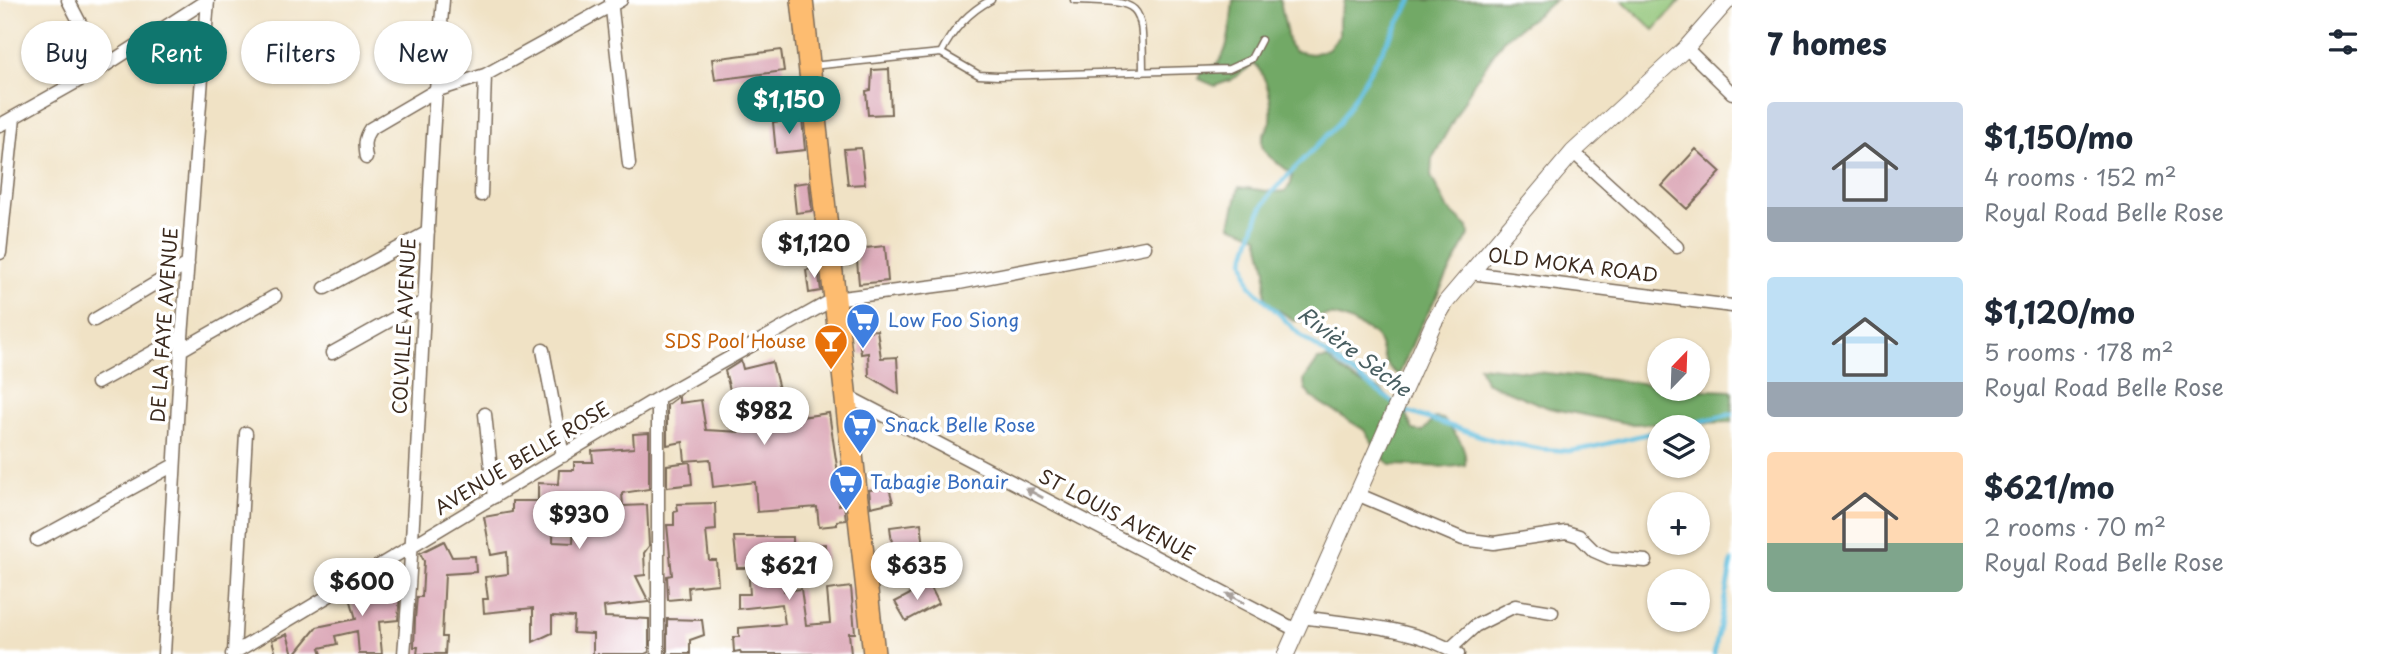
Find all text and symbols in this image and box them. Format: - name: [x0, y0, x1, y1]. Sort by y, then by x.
- text: 7 homes: [1767, 20, 1887, 65]
- chip: Buy: [21, 21, 112, 84]
- chip: Rent: [126, 21, 227, 84]
- chip: Filters: [241, 21, 360, 84]
- chip: New: [374, 21, 472, 84]
- icon: filters: [2324, 23, 2362, 61]
- pin: $1,150: [732, 76, 846, 136]
- text: $1,150: [753, 81, 825, 116]
- text: $1,150/mo: [1984, 114, 2133, 159]
- icon: home: [1823, 130, 1907, 214]
- text: 4 rooms · 152 m²: [1984, 159, 2177, 194]
- text: Royal Road Belle Rose: [1984, 194, 2224, 229]
- pin: $1,120: [757, 220, 871, 280]
- text: $1,120: [778, 225, 850, 260]
- street label: DE LA FAYE AVENUE: [142, 226, 184, 424]
- street label: COLVILLE AVENUE: [384, 237, 422, 415]
- street label: OLD MOKA ROAD: [1486, 240, 1660, 288]
- text: $1,120/mo: [1984, 289, 2135, 334]
- water label: Rivière Sèche: [1292, 297, 1420, 405]
- supermarket icon: Low Foo Siong: [844, 301, 882, 350]
- place label: Low Foo Siong: [888, 305, 1019, 333]
- icon: home: [1823, 305, 1907, 389]
- bar icon: SDS Pool House: [812, 322, 850, 371]
- place label: SDS Pool House: [664, 326, 806, 354]
- text: 5 rooms · 178 m²: [1984, 334, 2174, 369]
- north arrow: [1647, 338, 1710, 401]
- map controls: [1647, 338, 1710, 632]
- text: Royal Road Belle Rose: [1984, 369, 2224, 404]
- pin: $982: [723, 388, 805, 447]
- text: $982: [735, 392, 793, 427]
- street label: AVENUE BELLE ROSE: [429, 394, 614, 521]
- supermarket icon: Snack Belle Rose: [841, 406, 879, 455]
- place label: Snack Belle Rose: [884, 410, 1036, 438]
- button: layers: [1647, 415, 1710, 478]
- street label: ST LOUIS AVENUE: [1034, 461, 1201, 567]
- supermarket icon: Tabagie Bonair: [827, 463, 865, 512]
- text: $621/mo: [1984, 464, 2115, 509]
- place label: Tabagie Bonair: [870, 467, 1009, 495]
- icon: home: [1823, 480, 1907, 564]
- one-way arrow: [1024, 488, 1044, 499]
- pin: $930: [538, 491, 620, 551]
- button: +: [1647, 492, 1710, 555]
- text: $930: [549, 496, 609, 531]
- text: 2 rooms · 70 m²: [1984, 509, 2166, 544]
- pin: $621: [748, 542, 830, 602]
- pin: $635: [876, 542, 958, 602]
- text: Royal Road Belle Rose: [1984, 544, 2224, 579]
- text: $621: [761, 547, 817, 582]
- text: $635: [887, 547, 947, 582]
- pin: $600: [321, 558, 403, 618]
- text: $600: [330, 563, 394, 598]
- button: −: [1647, 569, 1710, 632]
- one-way arrow: [1225, 593, 1245, 605]

